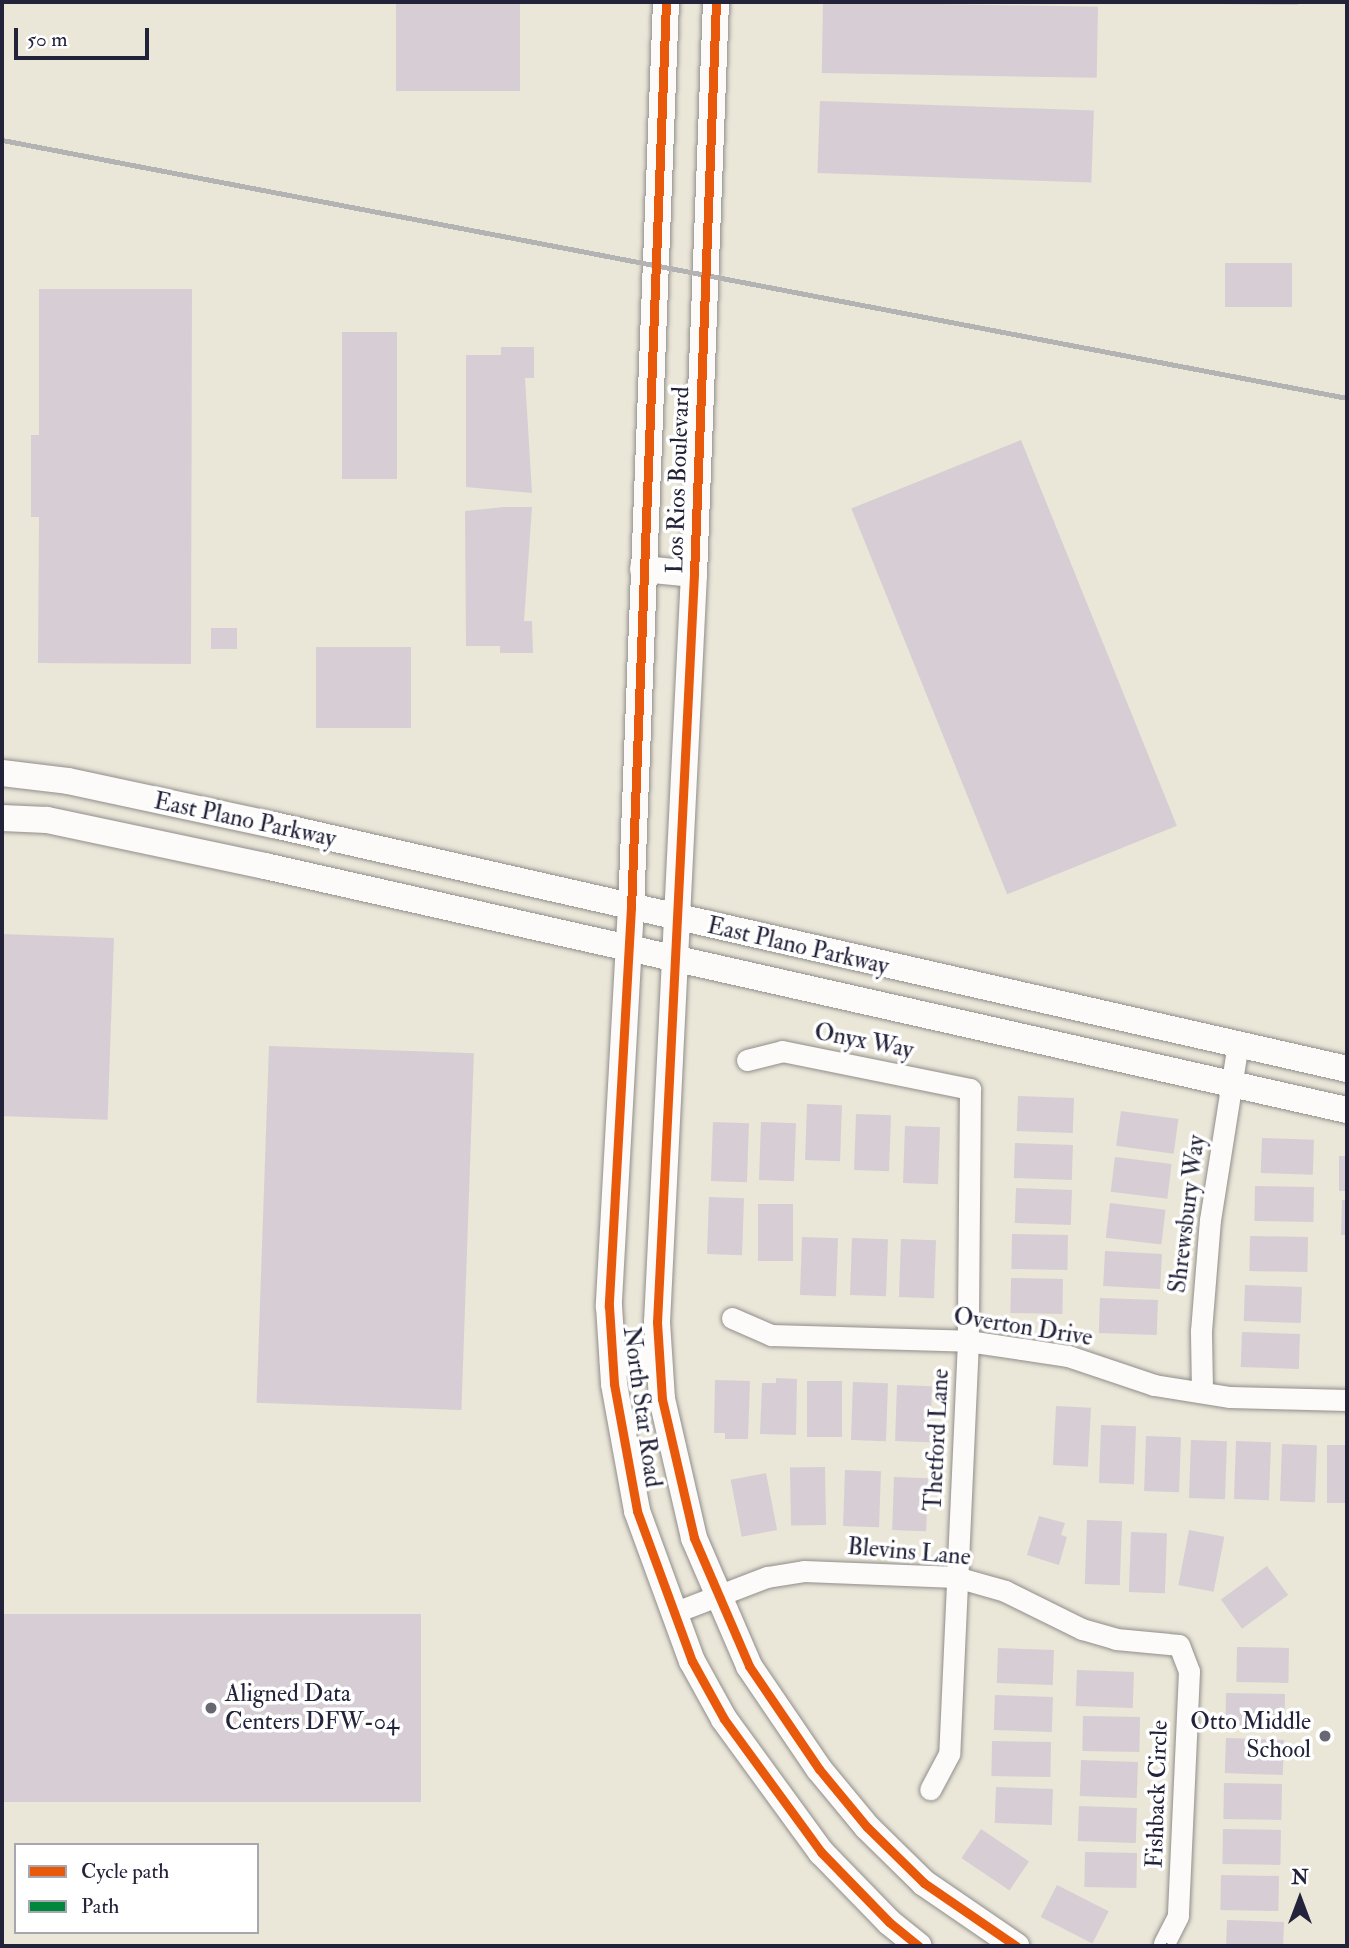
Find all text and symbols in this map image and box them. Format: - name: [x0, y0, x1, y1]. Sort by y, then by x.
- scale bar: [18, 14, 152, 58]
- text: 50 m: [27, 26, 68, 53]
- street label: Los Rios Boulevard: [660, 386, 696, 574]
- street label: East Plano Parkway: [151, 787, 339, 853]
- street label: East Plano Parkway: [704, 911, 892, 981]
- street label: Onyx Way: [812, 1017, 916, 1065]
- street label: Shrewsbury Way: [1163, 1133, 1211, 1295]
- street label: Overton Drive: [951, 1302, 1095, 1352]
- street label: North Star Road: [616, 1325, 668, 1489]
- street label: Thetford Lane: [919, 1368, 955, 1512]
- street label: Blevins Lane: [846, 1532, 972, 1572]
- place label: Aligned Data Centers DFW-04: [225, 1680, 399, 1736]
- marker: Aligned Data Centers DFW-04: [203, 1700, 219, 1716]
- place label: Otto Middle School: [1190, 1708, 1311, 1764]
- street label: Fishback Circle: [1140, 1719, 1174, 1869]
- marker: Otto Middle School: [1317, 1728, 1333, 1744]
- legend: [14, 1843, 259, 1934]
- text: Cycle path: [81, 1858, 169, 1885]
- north arrow: [1265, 1864, 1335, 1934]
- text: N: [1291, 1866, 1309, 1890]
- text: Path: [81, 1893, 119, 1920]

